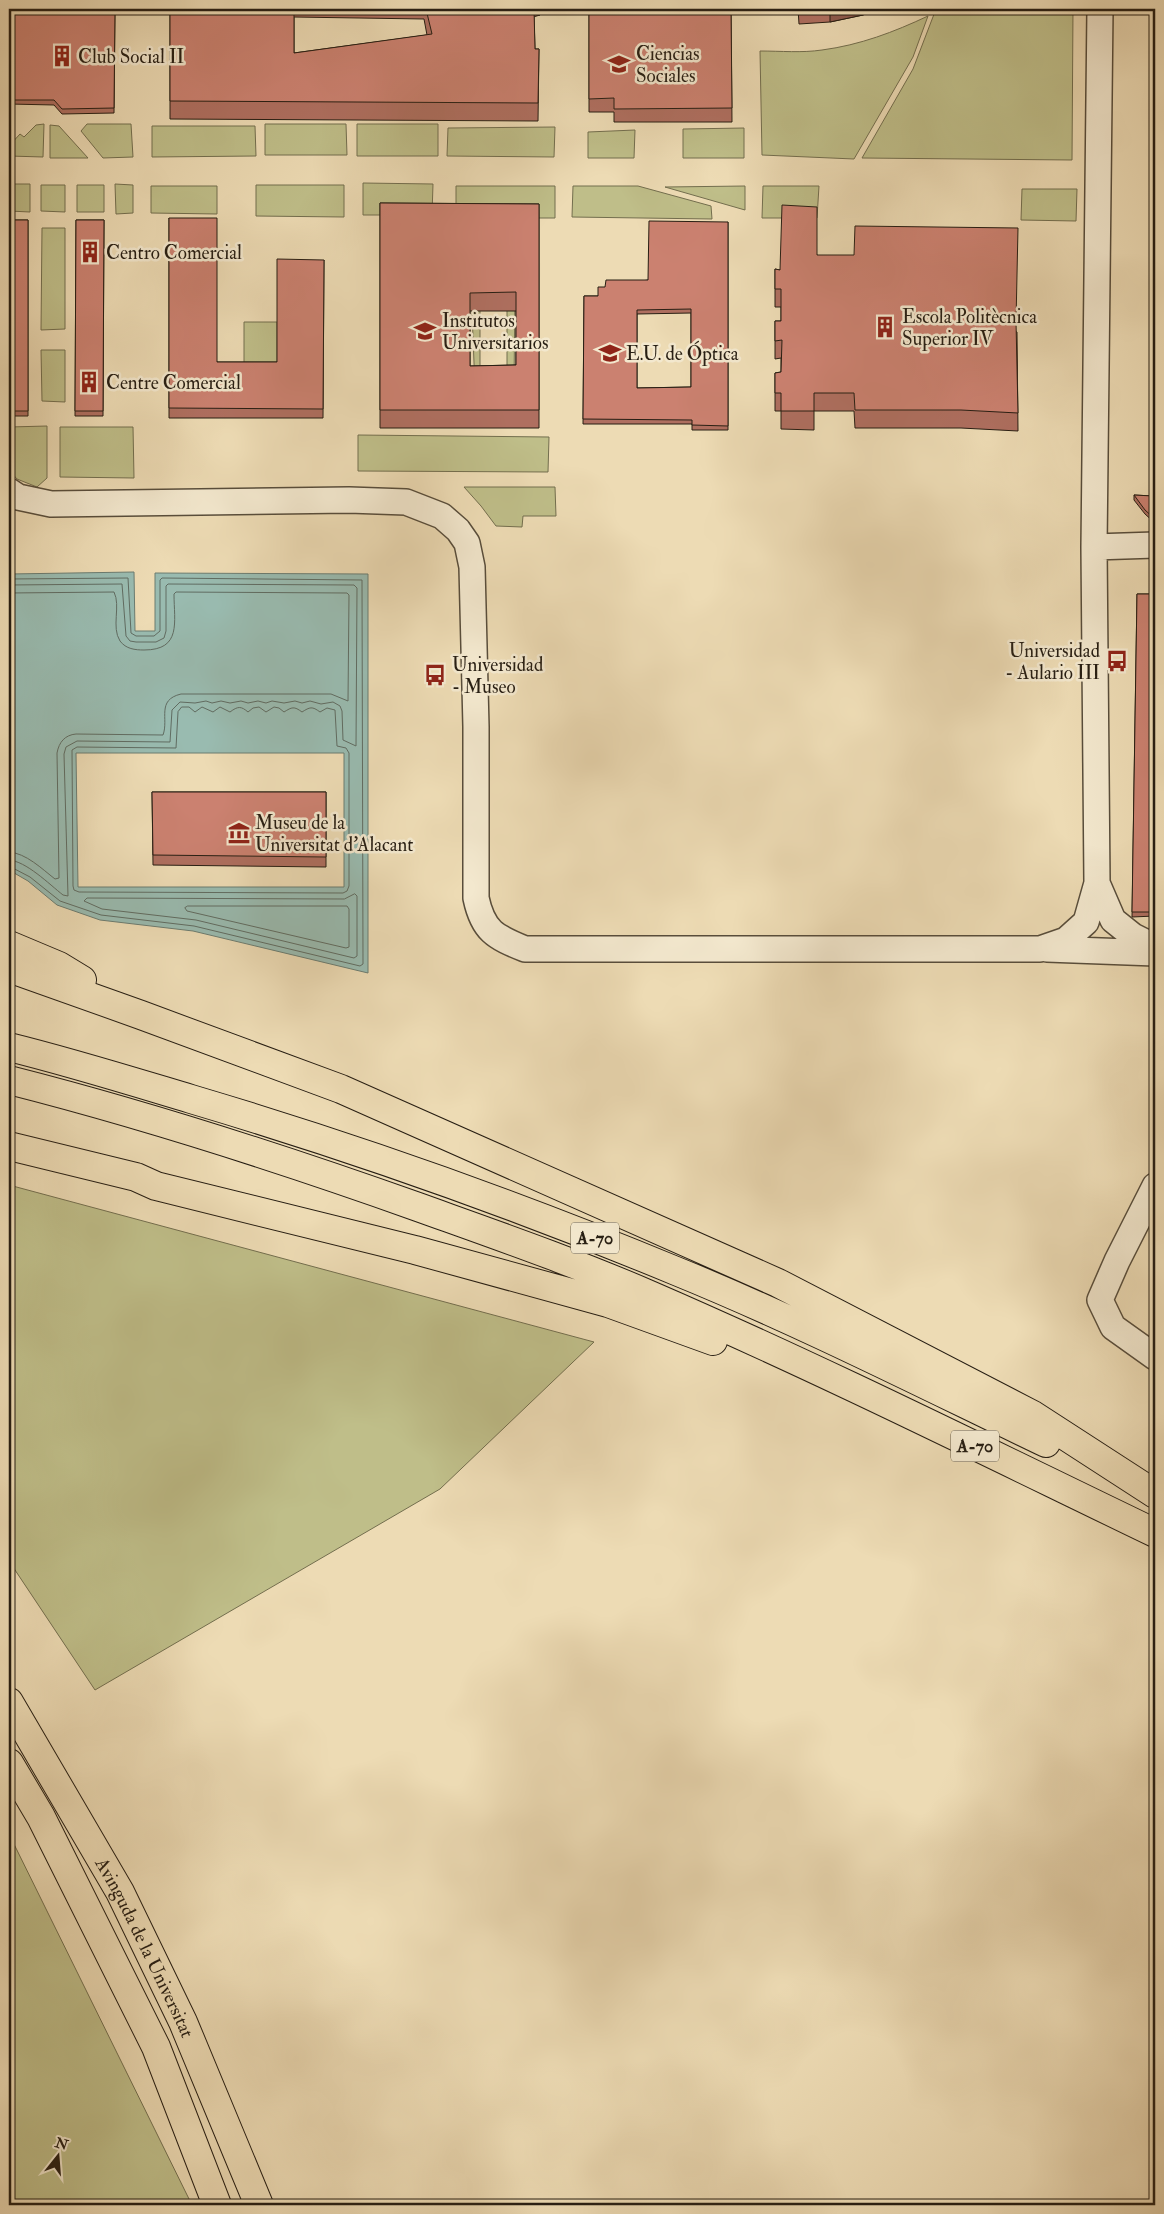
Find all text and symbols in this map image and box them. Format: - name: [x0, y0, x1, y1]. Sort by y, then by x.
- place label: Ciencias Sociales: [636, 42, 699, 88]
- building icon: Club Social II: [49, 43, 75, 69]
- place label: Club Social II: [78, 45, 184, 69]
- school or university icon: Ciencias Sociales: [606, 51, 632, 77]
- building icon: Centro Comercial: [77, 239, 103, 265]
- place label: Centro Comercial: [106, 241, 242, 265]
- place label: Escola Politècnica Superior IV: [902, 305, 1037, 352]
- place label: Institutos Universitarios: [442, 309, 548, 355]
- building icon: Escola Politècnica Superior IV: [872, 314, 898, 340]
- school or university icon: Institutos Universitarios: [412, 318, 438, 344]
- school or university icon: E.U. de Óptica: [597, 340, 623, 366]
- place label: E.U. de Óptica: [626, 340, 739, 367]
- building icon: Centre Comercial: [76, 369, 102, 395]
- place label: Centre Comercial: [106, 371, 241, 395]
- place label: Universidad - Aulario III: [1005, 639, 1101, 685]
- bus stop icon: Universidad - Aulario III: [1104, 648, 1130, 674]
- place label: Universidad - Museo: [452, 653, 544, 699]
- bus stop icon: Universidad - Museo: [422, 662, 448, 688]
- place label: Museu de la Universitat d'Alacant: [255, 811, 413, 857]
- museum icon: Museu de la Universitat d'Alacant: [226, 820, 252, 846]
- road number: A-70: [571, 1222, 619, 1254]
- road number: A-70: [951, 1430, 999, 1462]
- street label: Avinguda de la Universitat: [89, 1853, 199, 2041]
- north arrow: [32, 2132, 82, 2182]
- text: N: [52, 2134, 71, 2154]

